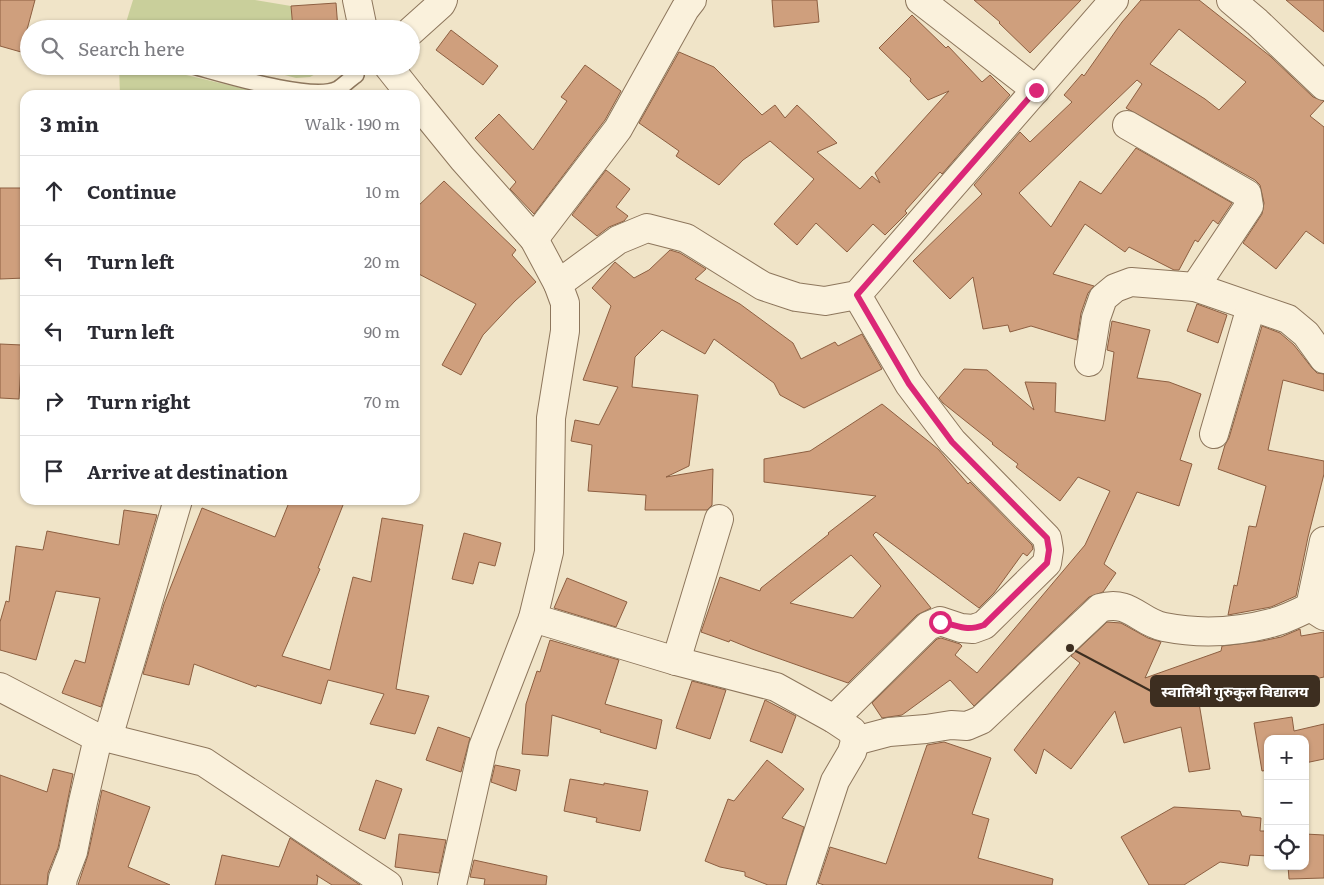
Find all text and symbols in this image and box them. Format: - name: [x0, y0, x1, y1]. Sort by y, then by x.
- search box: [20, 20, 420, 75]
- icon: search: [38, 34, 66, 62]
- text: Search here: [78, 34, 185, 62]
- route end: [1025, 79, 1048, 102]
- text: 3 min: [40, 107, 99, 138]
- text: Walk · 190 m: [304, 111, 400, 135]
- icon: ahead: [40, 177, 68, 205]
- text: Continue: [87, 177, 176, 205]
- text: 10 m: [366, 179, 400, 203]
- icon: left: [40, 247, 68, 275]
- text: Turn left: [87, 247, 174, 275]
- text: 20 m: [364, 249, 400, 273]
- icon: left: [40, 317, 68, 345]
- text: Turn left: [87, 317, 174, 345]
- text: 90 m: [364, 319, 400, 343]
- icon: right: [40, 387, 68, 415]
- text: Turn right: [87, 387, 191, 415]
- text: 70 m: [364, 389, 400, 413]
- icon: arrive: [40, 457, 68, 485]
- text: Arrive at destination: [87, 457, 288, 485]
- route start: [929, 611, 952, 634]
- callout: स्वातिश्री गुरुकुल विद्यालय: [1151, 676, 1319, 706]
- text: स्वातिश्री गुरुकुल विद्यालय: [1161, 679, 1309, 702]
- map controls: [1264, 735, 1309, 870]
- button: +: [1264, 735, 1309, 780]
- button: −: [1264, 780, 1309, 825]
- button: locate: [1264, 825, 1309, 870]

